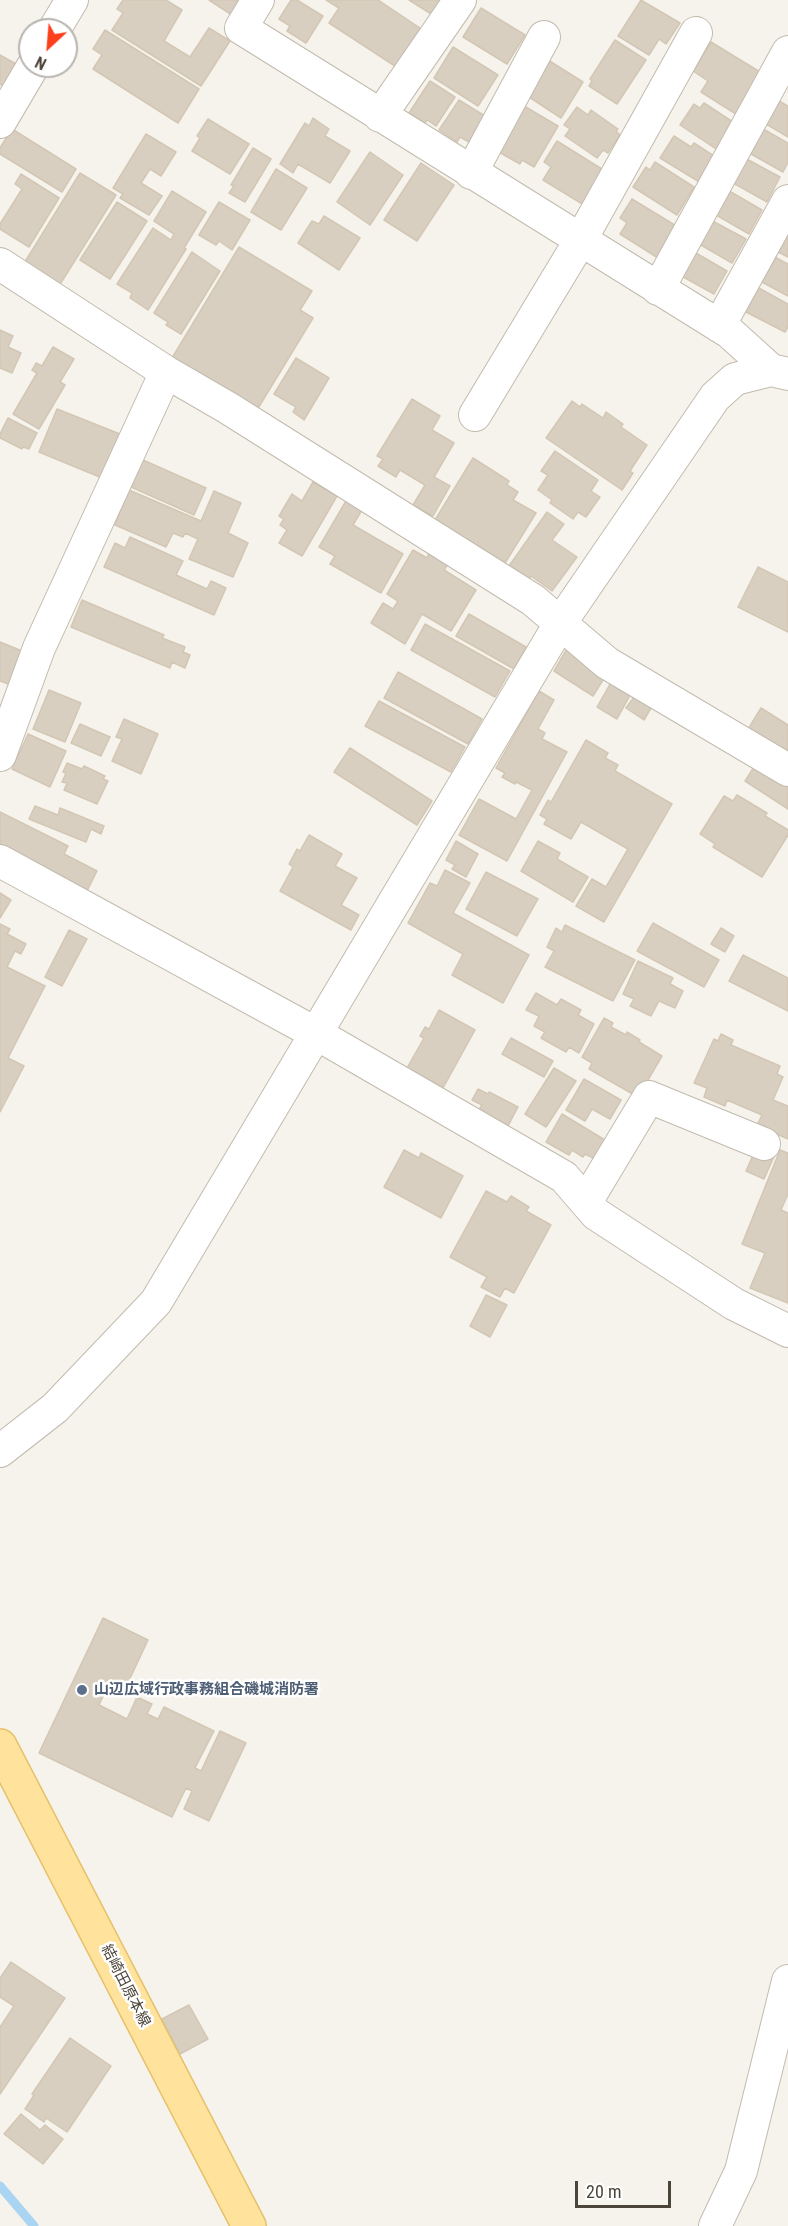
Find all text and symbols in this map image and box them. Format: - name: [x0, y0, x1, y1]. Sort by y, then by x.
- north arrow: [18, 18, 78, 78]
- text: N: [32, 52, 49, 74]
- place label: 山辺広域行政事務組合磯城消防署: [94, 1681, 319, 1699]
- marker: 山辺広域行政事務組合磯城消防署: [75, 1683, 89, 1697]
- street label: 結崎田原本線: [97, 1942, 153, 2030]
- scale bar: [578, 2169, 674, 2207]
- text: 20 m: [586, 2181, 621, 2202]

